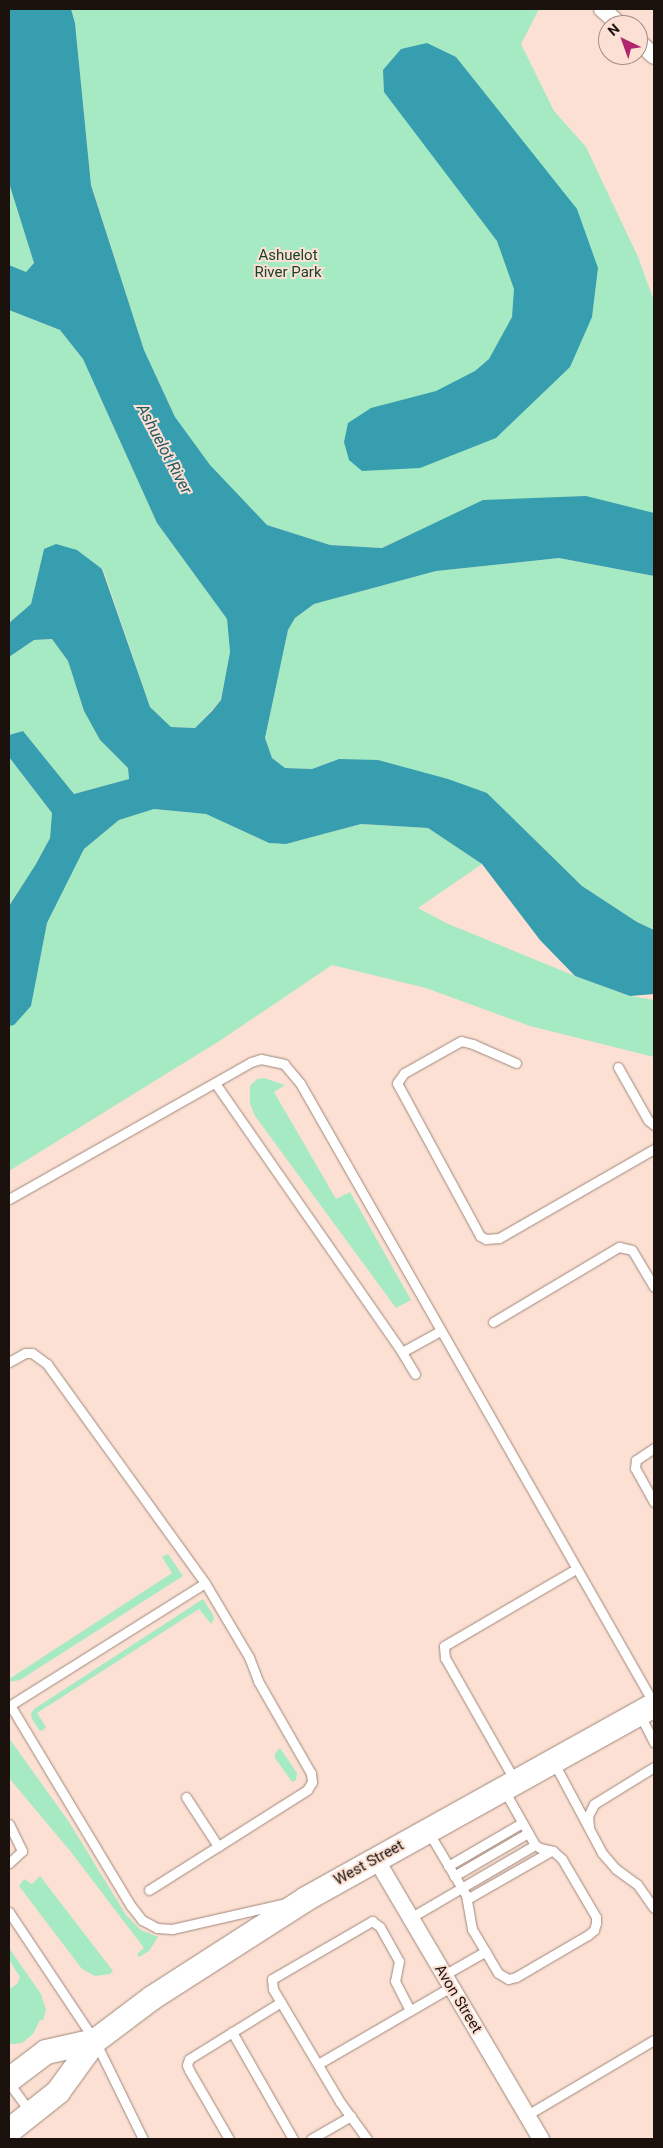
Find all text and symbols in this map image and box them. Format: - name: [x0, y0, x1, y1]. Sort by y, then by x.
- north arrow: [598, 15, 648, 65]
- text: N: [605, 20, 623, 39]
- park label: Ashuelot River Park: [254, 246, 322, 281]
- water label: Ashuelot River: [132, 401, 196, 497]
- street label: West Street: [331, 1836, 407, 1890]
- street label: Avon Street: [431, 1961, 485, 2037]

